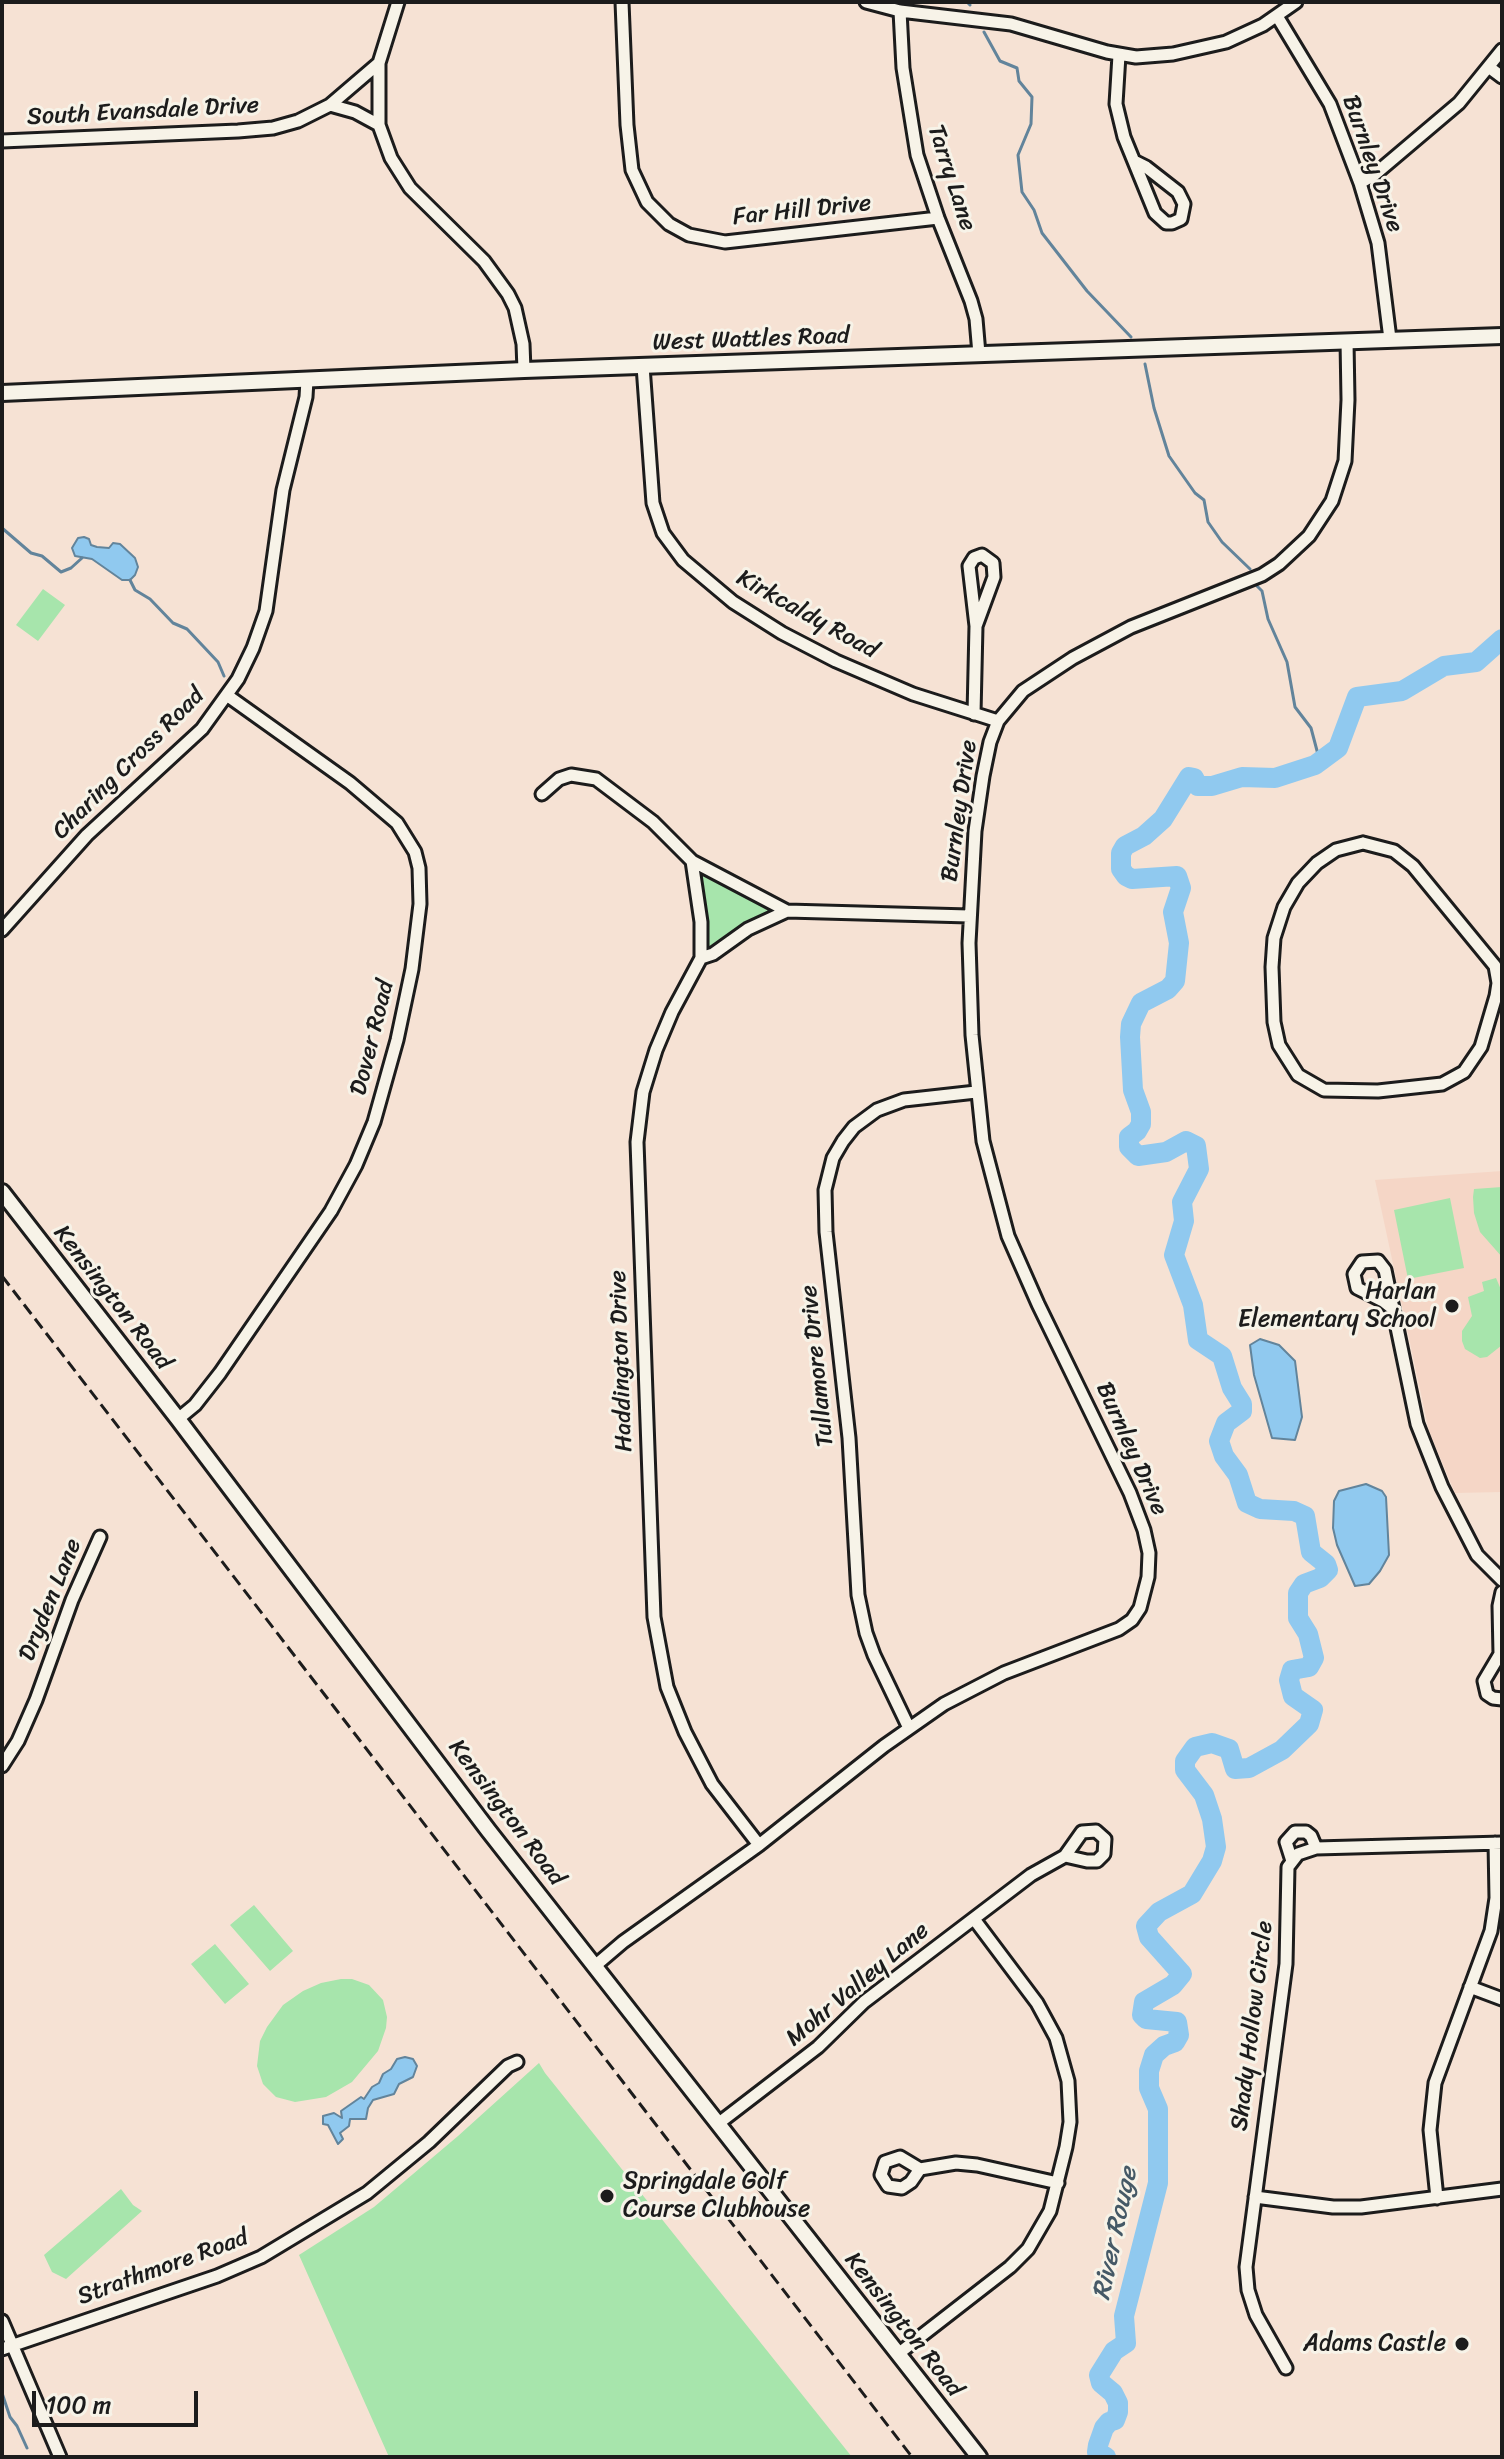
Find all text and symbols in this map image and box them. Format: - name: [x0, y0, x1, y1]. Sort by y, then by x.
- street label: South Evansdale Drive: [26, 92, 260, 132]
- street label: Burnley Drive: [1335, 92, 1409, 236]
- street label: Tarry Lane: [920, 121, 982, 235]
- street label: Far Hill Drive: [731, 189, 873, 233]
- street label: West Wattles Road: [652, 322, 850, 358]
- street label: Kirkcaldy Road: [731, 564, 883, 666]
- street label: Charing Cross Road: [47, 682, 211, 846]
- street label: Burnley Drive: [936, 738, 984, 884]
- street label: Dover Road: [345, 977, 401, 1099]
- street label: Kensington Road: [47, 1220, 177, 1376]
- street label: Haddington Drive: [604, 1270, 640, 1452]
- place label: Harlan Elementary School: [1238, 1278, 1436, 1334]
- street label: Tullamore Drive: [795, 1284, 841, 1448]
- marker: Harlan Elementary School: [1443, 1297, 1461, 1315]
- street label: Burnley Drive: [1089, 1378, 1173, 1520]
- street label: Dryden Lane: [13, 1535, 89, 1665]
- street label: Kensington Road: [442, 1734, 570, 1892]
- street label: Mohr Valley Lane: [781, 1917, 935, 2053]
- street label: Shady Hollow Circle: [1226, 1919, 1280, 2133]
- water label: River Rouge: [1087, 2165, 1145, 2303]
- place label: Springdale Golf Course Clubhouse: [623, 2168, 810, 2224]
- marker: Springdale Golf Course Clubhouse: [598, 2187, 616, 2205]
- street label: Strathmore Road: [74, 2224, 252, 2312]
- street label: Kensington Road: [838, 2247, 968, 2403]
- place label: Adams Castle: [1303, 2330, 1446, 2358]
- marker: Adams Castle: [1453, 2335, 1471, 2353]
- scale bar: [36, 2375, 202, 2425]
- text: 100 m: [46, 2384, 111, 2426]

